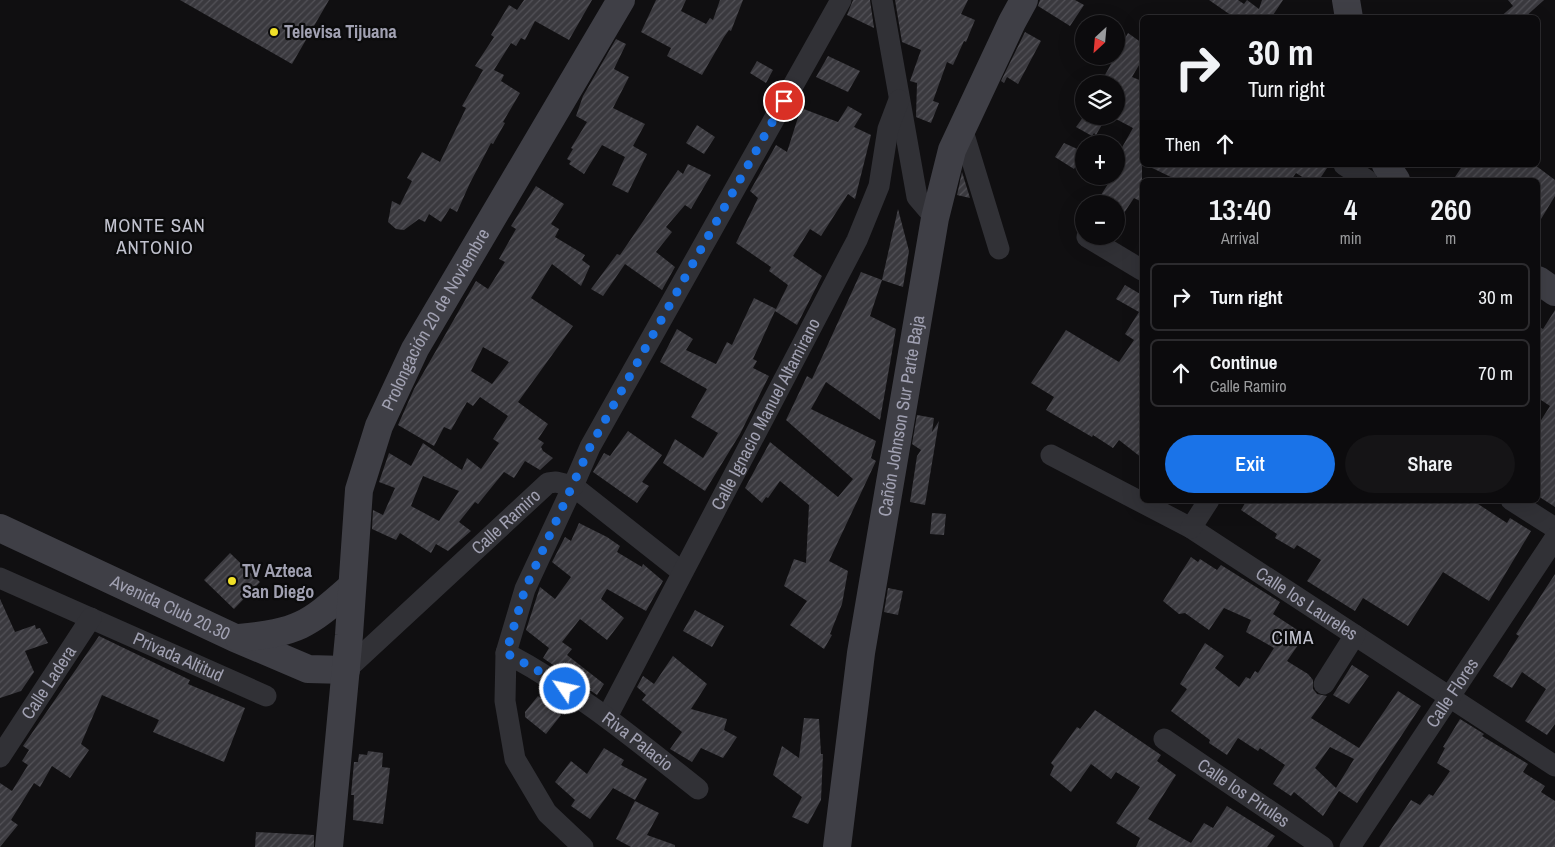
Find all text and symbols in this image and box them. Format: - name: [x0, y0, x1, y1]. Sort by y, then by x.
- north arrow: [1075, 15, 1125, 65]
- map controls: [1075, 15, 1125, 245]
- place label: Televisa Tijuana: [284, 19, 398, 44]
- marker: Televisa Tijuana: [268, 26, 280, 38]
- text: 30 m: [1248, 29, 1313, 76]
- icon: right: [1165, 35, 1230, 100]
- text: Turn right: [1248, 74, 1325, 104]
- button: layers: [1075, 75, 1125, 125]
- pin: [763, 80, 805, 122]
- icon: arrive: [770, 87, 798, 115]
- icon: ahead: [1211, 130, 1239, 158]
- text: Then: [1165, 131, 1201, 157]
- button: +: [1075, 135, 1125, 185]
- text: 13:40: [1209, 189, 1271, 229]
- text: 4: [1344, 189, 1358, 229]
- text: 260: [1430, 189, 1471, 229]
- button: −: [1075, 195, 1125, 245]
- district label: MONTE SAN ANTONIO: [104, 212, 206, 260]
- street label: Prolongación 20 de Noviembre: [375, 224, 495, 414]
- text: Arrival: [1221, 227, 1259, 249]
- text: min: [1340, 227, 1362, 249]
- text: m: [1445, 227, 1456, 249]
- icon: right: [1167, 283, 1195, 311]
- text: Turn right: [1210, 284, 1282, 310]
- text: 30 m: [1478, 284, 1513, 310]
- street label: Calle Ignacio Manuel Altamirano: [705, 313, 826, 514]
- street label: Cañón Johnson Sur Parte Baja: [871, 313, 930, 518]
- text: Continue: [1210, 349, 1278, 375]
- icon: ahead: [1167, 359, 1195, 387]
- text: 70 m: [1478, 360, 1513, 386]
- text: Calle Ramiro: [1210, 375, 1287, 397]
- button: Exit: [1165, 435, 1335, 493]
- button: Share: [1345, 435, 1515, 493]
- street label: Calle Ramiro: [466, 483, 546, 560]
- place label: TV Azteca San Diego: [242, 558, 314, 604]
- street label: Calle los Laureles: [1251, 561, 1363, 646]
- street label: Avenida Club 20.30: [106, 568, 234, 646]
- marker: TV Azteca San Diego: [226, 575, 238, 587]
- district label: CIMA: [1272, 624, 1314, 650]
- street label: Privada Altitud: [129, 626, 227, 688]
- street label: Calle Ladera: [15, 640, 82, 724]
- street label: Calle Flores: [1420, 653, 1484, 732]
- position arrow: [538, 662, 590, 714]
- street label: Riva Palacio: [597, 706, 679, 777]
- street label: Calle los Pirules: [1193, 752, 1295, 833]

